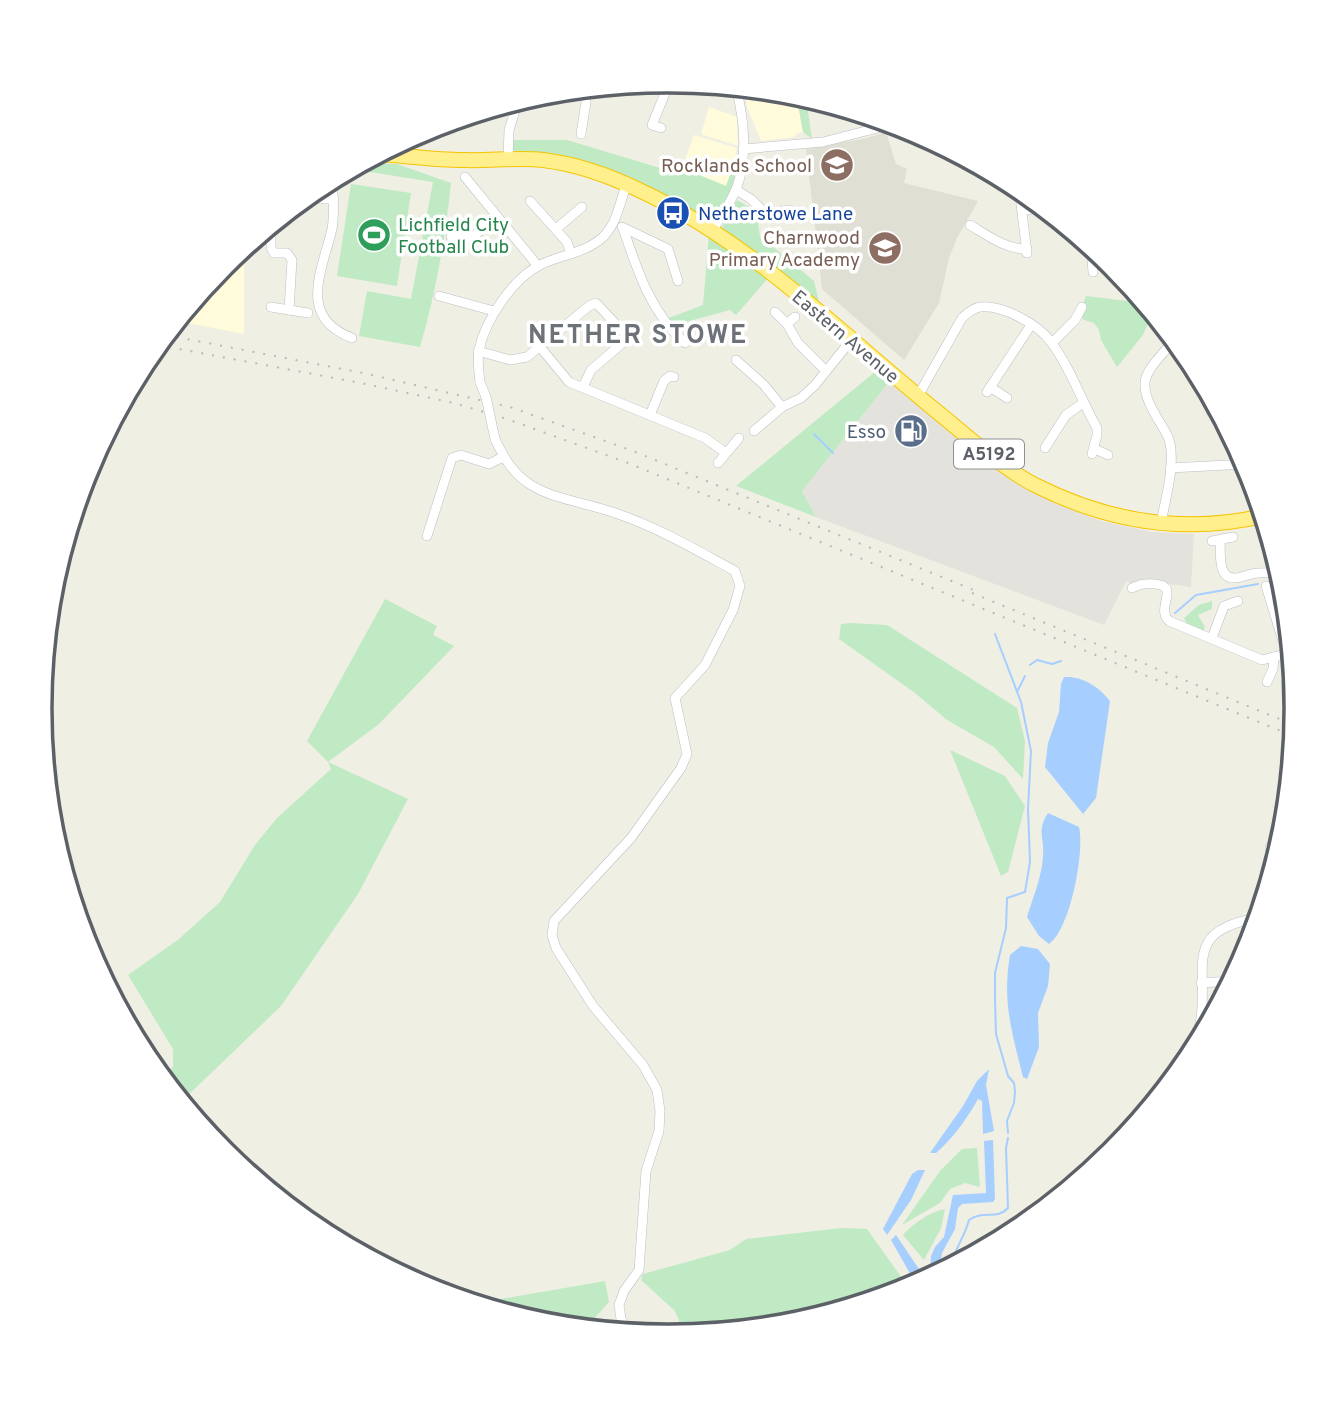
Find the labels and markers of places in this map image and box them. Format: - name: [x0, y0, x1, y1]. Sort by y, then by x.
- school or university icon: Rocklands School: [818, 146, 856, 184]
- place label: Rocklands School: [661, 155, 812, 179]
- bus stop icon: Netherstowe Lane: [654, 194, 692, 232]
- place label: Netherstowe Lane: [698, 203, 853, 227]
- place label: Lichfield City Football Club: [398, 214, 509, 260]
- sports icon: Lichfield City Football Club: [355, 216, 393, 254]
- place label: Charnwood Primary Academy: [709, 227, 860, 273]
- school or university icon: Charnwood Primary Academy: [866, 229, 904, 267]
- fuel station icon: Esso: [892, 412, 930, 450]
- place label: Esso: [847, 421, 886, 445]

